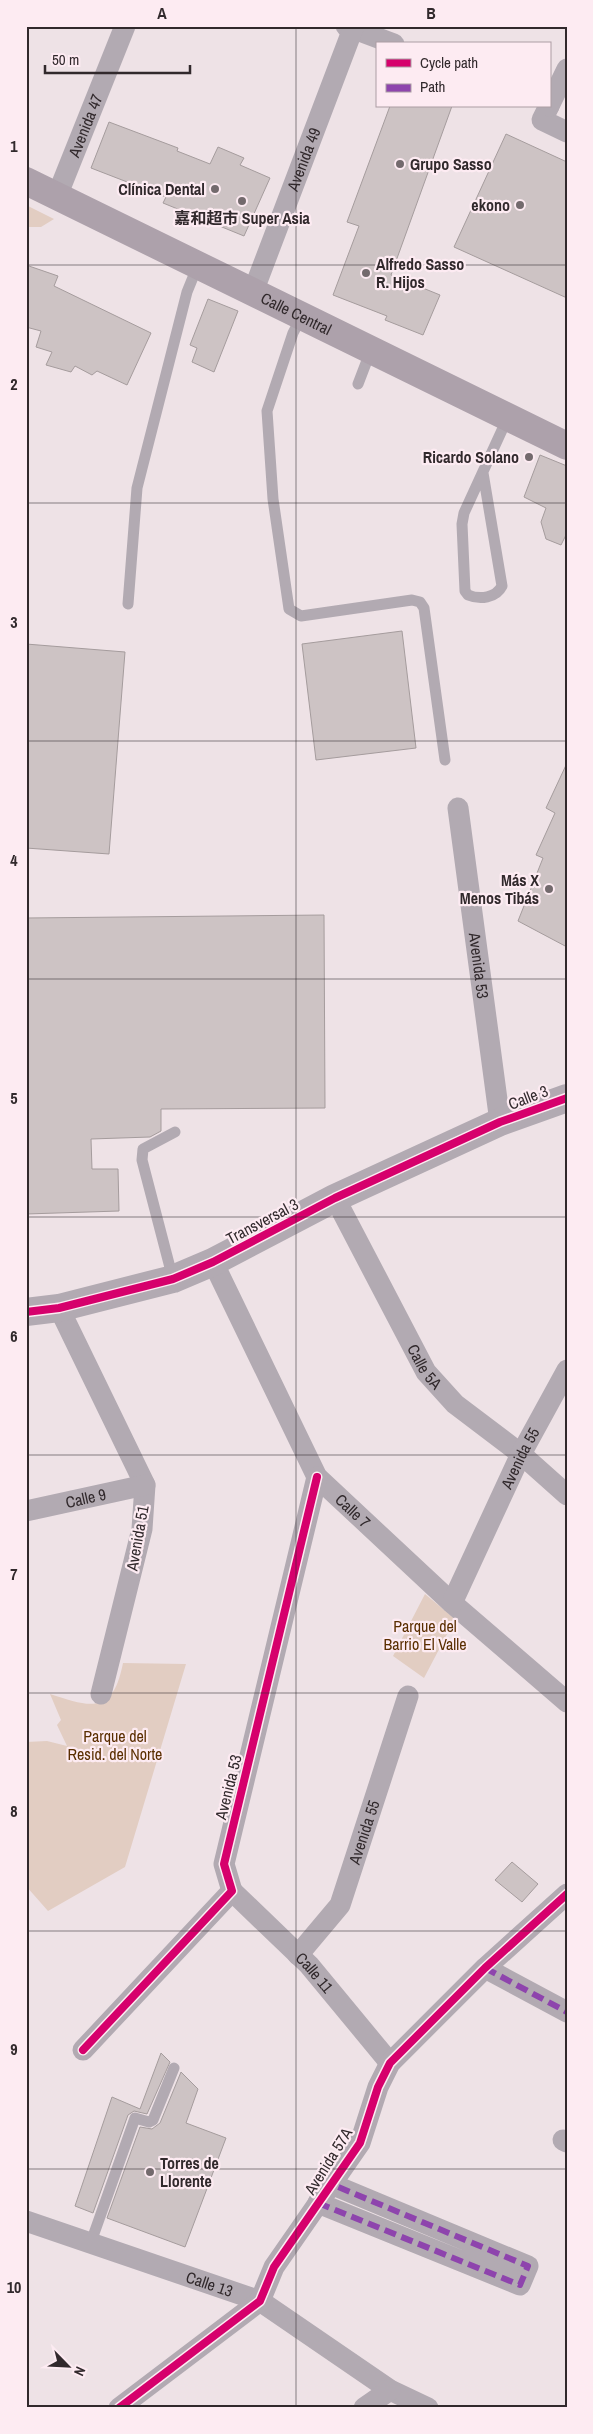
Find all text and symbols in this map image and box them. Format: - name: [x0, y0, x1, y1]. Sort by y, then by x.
- text: A: [157, 2, 167, 24]
- text: B: [426, 2, 436, 24]
- scale bar: [45, 42, 190, 74]
- legend: [376, 42, 550, 108]
- text: 50 m: [52, 49, 79, 70]
- text: Cycle path: [420, 52, 478, 73]
- text: Path: [420, 76, 445, 97]
- street label: Avenida 47: [62, 91, 108, 161]
- street label: Avenida 49: [281, 124, 325, 195]
- text: 1: [10, 135, 18, 157]
- place label: Grupo Sasso: [410, 153, 492, 175]
- marker: Grupo Sasso: [394, 158, 406, 170]
- place label: Clínica Dental: [118, 178, 205, 200]
- marker: Clínica Dental: [209, 183, 221, 195]
- place label: ekono: [471, 194, 510, 216]
- marker: 嘉和超市 Super Asia: [236, 195, 248, 207]
- marker: ekono: [514, 199, 526, 211]
- place label: 嘉和超市 Super Asia: [174, 207, 311, 229]
- place label: Alfredo Sasso R. Hijos: [376, 253, 464, 293]
- marker: Alfredo Sasso R. Hijos: [360, 267, 372, 279]
- street label: Calle Central: [257, 287, 335, 340]
- text: 2: [10, 373, 18, 395]
- place label: Ricardo Solano: [423, 446, 519, 468]
- marker: Ricardo Solano: [523, 451, 535, 463]
- text: 3: [10, 611, 18, 633]
- text: 4: [10, 849, 18, 871]
- place label: Más X Menos Tibás: [460, 869, 539, 909]
- marker: Más X Menos Tibás: [543, 883, 555, 895]
- street label: Avenida 53: [464, 930, 494, 1000]
- street label: Calle 3: [505, 1079, 551, 1115]
- text: 5: [10, 1087, 18, 1109]
- street label: Transversal 3: [222, 1193, 302, 1249]
- text: 6: [10, 1325, 18, 1347]
- street label: Calle 5A: [402, 1340, 447, 1394]
- street label: Avenida 55: [495, 1423, 545, 1493]
- street label: Calle 9: [63, 1483, 108, 1513]
- street label: Calle 7: [330, 1489, 375, 1533]
- street label: Avenida 51: [120, 1503, 154, 1573]
- text: 7: [10, 1563, 18, 1585]
- park label: Parque del Barrio El Valle: [384, 1615, 466, 1655]
- park label: Parque del Resid. del Norte: [68, 1725, 162, 1765]
- street label: Avenida 53: [209, 1752, 247, 1823]
- street label: Avenida 55: [343, 1797, 384, 1868]
- text: 8: [10, 1800, 18, 1822]
- street label: Calle 11: [291, 1947, 339, 1998]
- text: 9: [10, 2038, 18, 2060]
- street label: Avenida 57A: [298, 2123, 357, 2199]
- place label: Torres de Llorente: [160, 2152, 219, 2192]
- marker: Torres de Llorente: [144, 2166, 156, 2178]
- street label: Calle 13: [183, 2266, 236, 2302]
- text: 10: [7, 2276, 21, 2298]
- north arrow: [42, 2342, 92, 2392]
- text: N: [70, 2364, 90, 2379]

